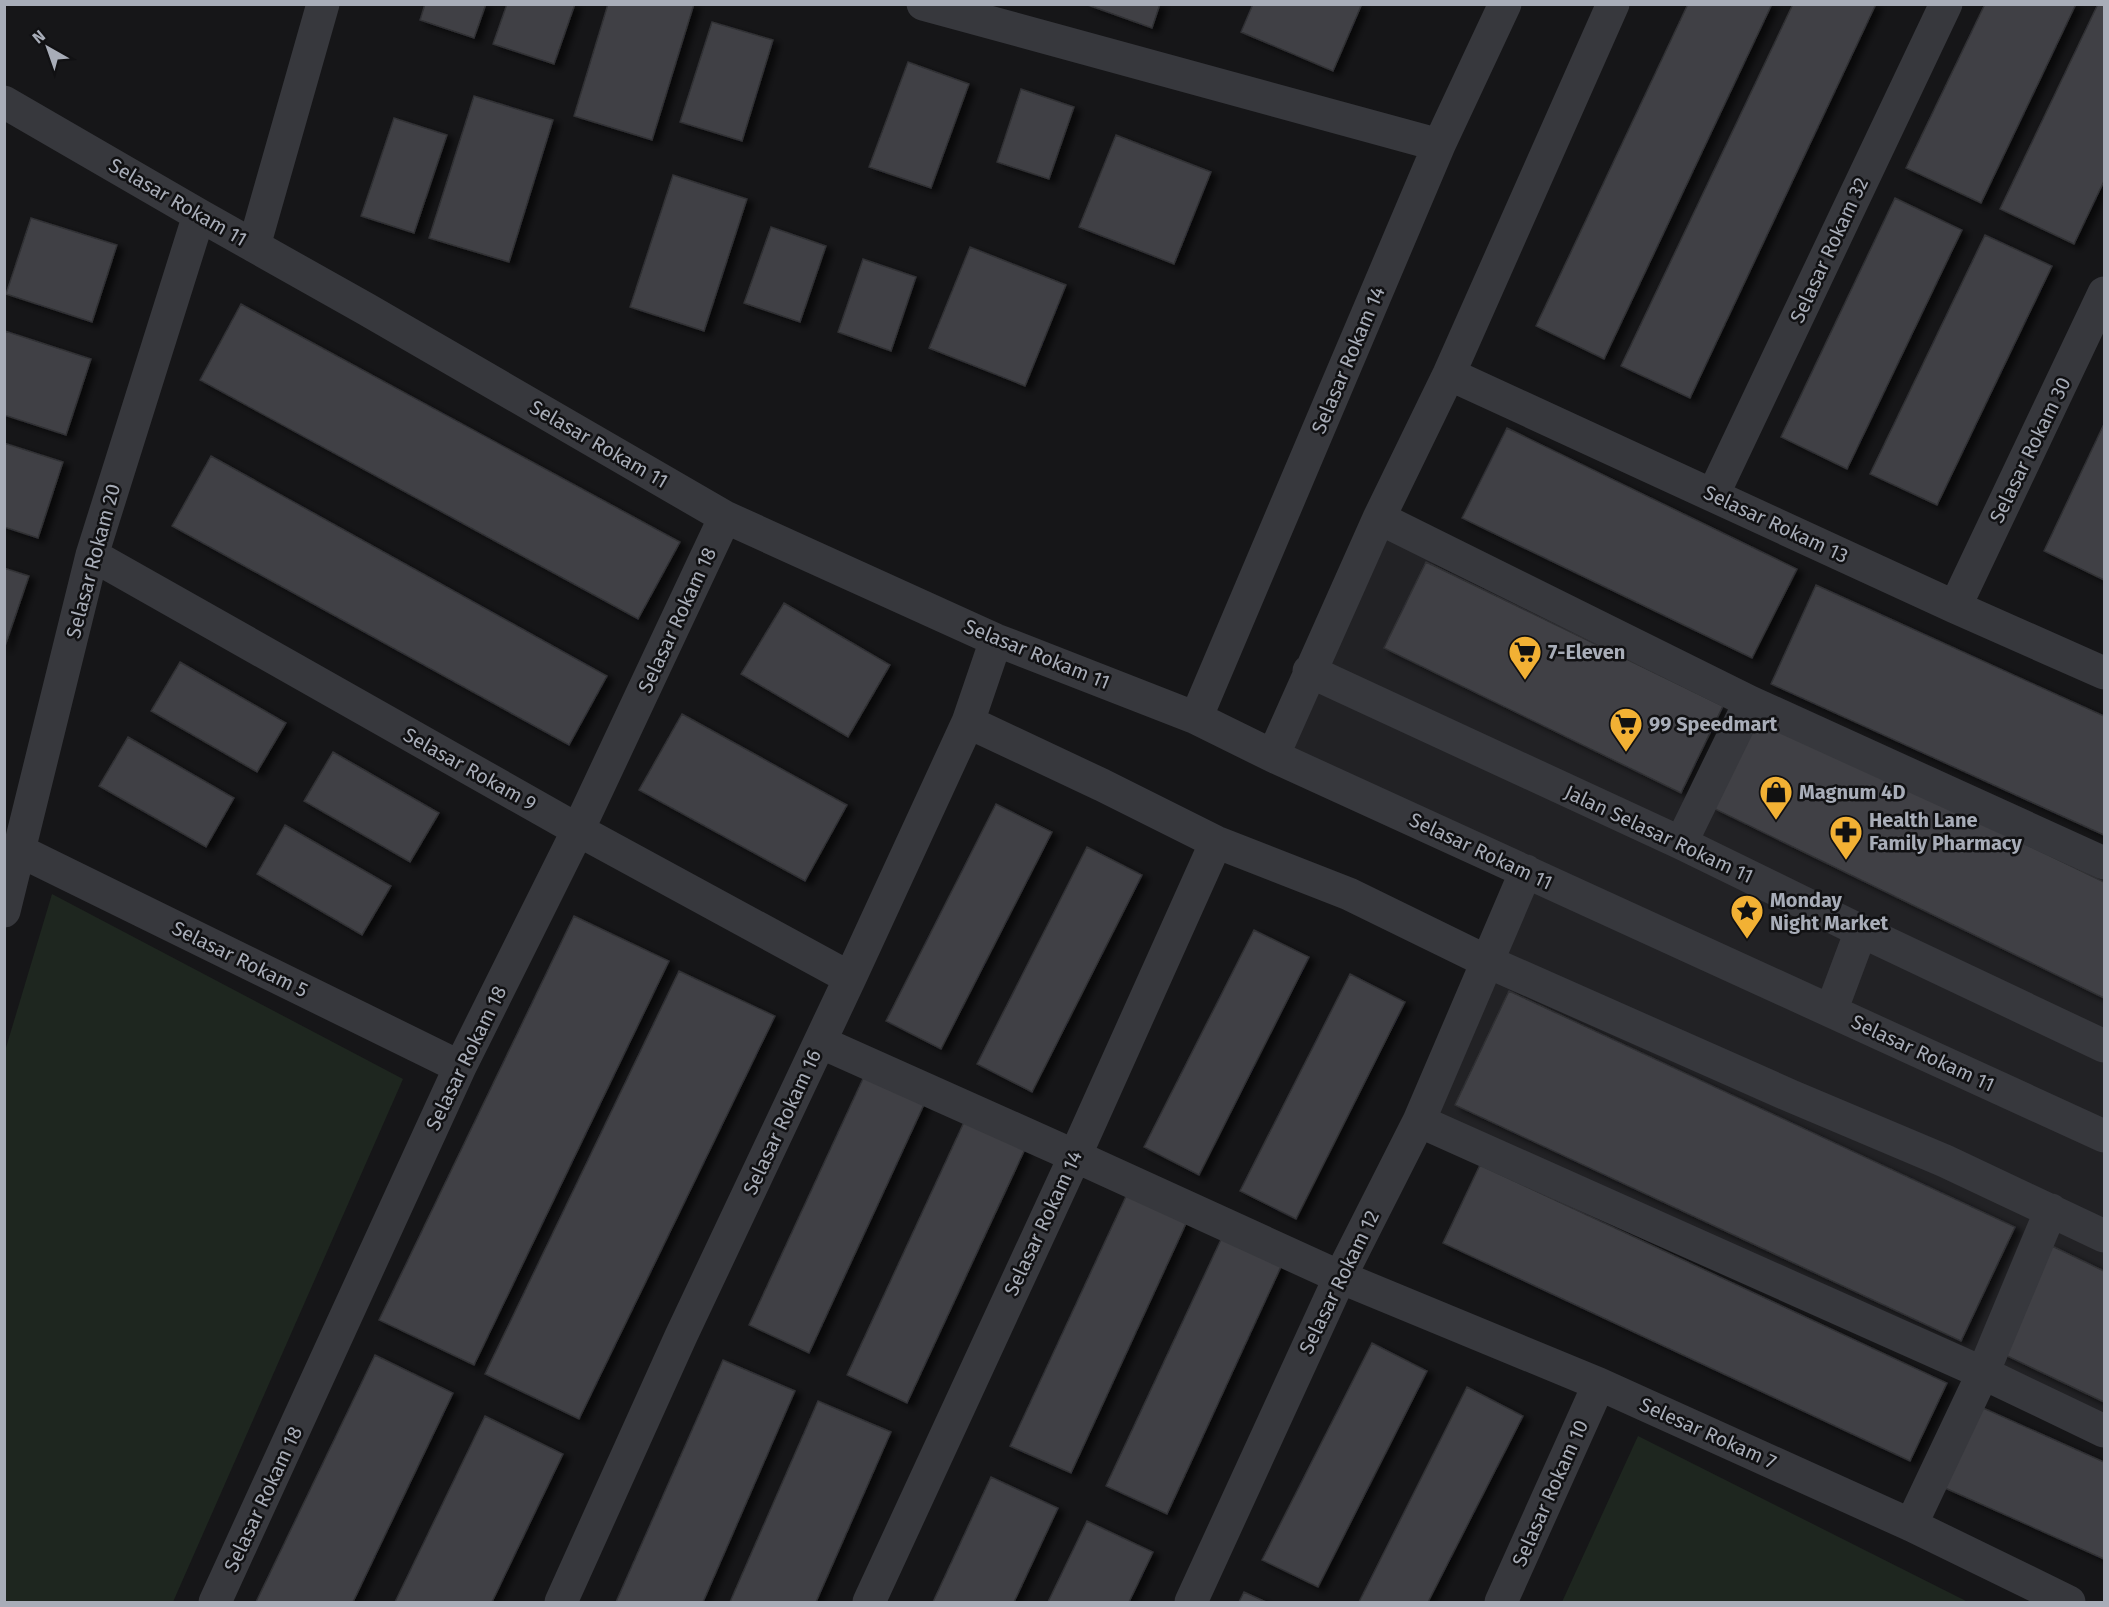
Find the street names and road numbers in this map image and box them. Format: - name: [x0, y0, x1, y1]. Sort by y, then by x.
- street label: Selasar Rokam 11: [105, 153, 251, 251]
- street label: Selasar Rokam 32: [1785, 173, 1873, 327]
- street label: Selasar Rokam 14: [1306, 283, 1390, 437]
- street label: Selasar Rokam 30: [1984, 373, 2076, 527]
- street label: Selasar Rokam 11: [526, 395, 672, 493]
- street label: Selasar Rokam 13: [1700, 480, 1852, 568]
- street label: Selasar Rokam 20: [61, 481, 125, 641]
- street label: Selasar Rokam 18: [633, 543, 721, 697]
- street label: Selasar Rokam 11: [961, 614, 1113, 694]
- street label: Selasar Rokam 9: [399, 722, 541, 816]
- street label: Jalan Selasar Rokam 11: [1561, 780, 1757, 888]
- street label: Selasar Rokam 11: [1406, 807, 1556, 895]
- street label: Selasar Rokam 5: [168, 916, 312, 1002]
- street label: Selasar Rokam 18: [421, 982, 511, 1134]
- street label: Selasar Rokam 11: [1848, 1009, 1998, 1097]
- street label: Selasar Rokam 16: [738, 1046, 826, 1198]
- street label: Selasar Rokam 14: [999, 1146, 1087, 1299]
- street label: Selasar Rokam 12: [1294, 1206, 1384, 1358]
- street label: Selesar Rokam 7: [1636, 1392, 1780, 1474]
- street label: Selasar Rokam 10: [1507, 1416, 1593, 1570]
- street label: Selasar Rokam 18: [219, 1422, 307, 1576]

